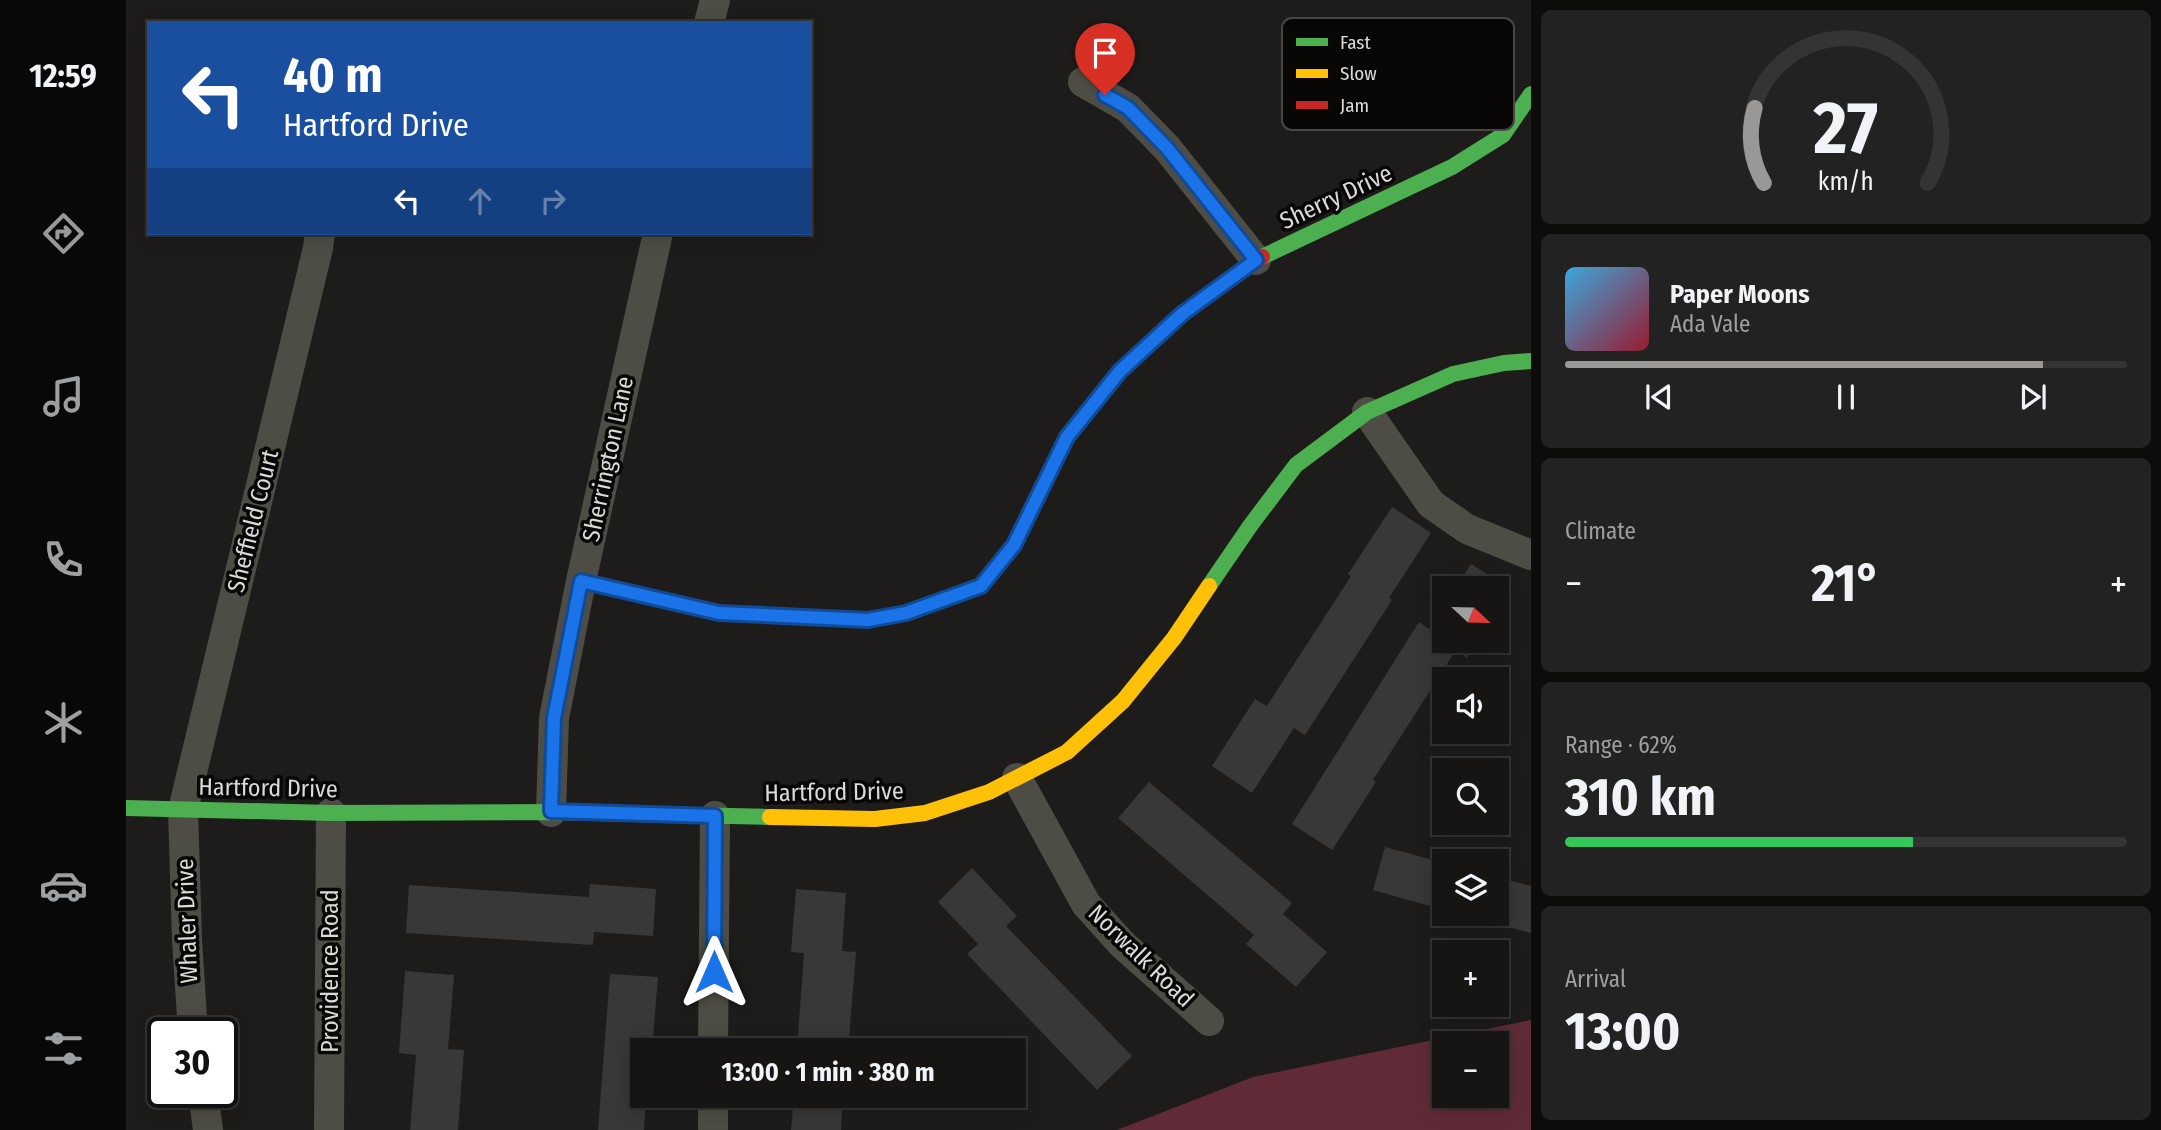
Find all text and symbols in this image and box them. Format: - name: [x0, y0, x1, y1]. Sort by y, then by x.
- legend: [1282, 18, 1514, 130]
- pin: [1075, 23, 1135, 95]
- text: Fast: [1340, 31, 1371, 54]
- icon: arrive: [1086, 34, 1124, 72]
- text: 40 m: [283, 46, 383, 105]
- icon: left: [168, 49, 259, 140]
- text: 12:59: [29, 57, 97, 95]
- text: Slow: [1340, 62, 1377, 85]
- text: 27: [1813, 85, 1878, 172]
- text: Jam: [1340, 94, 1369, 117]
- text: Hartford Drive: [283, 106, 469, 144]
- street label: Sherry Drive: [1276, 159, 1396, 235]
- text: km/h: [1818, 167, 1874, 197]
- icon: left: [388, 182, 426, 220]
- icon: ahead: [461, 182, 499, 220]
- icon: right: [534, 182, 572, 220]
- icon: directions: [39, 209, 88, 258]
- text: Paper Moons: [1670, 279, 1810, 310]
- text: Ada Vale: [1670, 310, 1750, 338]
- icon: music: [39, 372, 88, 421]
- street label: Sherrington Lane: [577, 374, 639, 544]
- icon: previous: [1640, 378, 1678, 416]
- icon: pause: [1827, 378, 1865, 416]
- icon: next: [2014, 378, 2052, 416]
- street label: Sheffield Court: [222, 447, 284, 595]
- text: Climate: [1565, 517, 1636, 545]
- icon: phone: [39, 535, 88, 584]
- text: 21°: [1811, 552, 1881, 615]
- text: −: [1565, 561, 1582, 607]
- text: +: [2110, 561, 2127, 607]
- north arrow: [1432, 576, 1508, 653]
- map controls: [1432, 576, 1509, 1108]
- button: sound: [1432, 667, 1509, 744]
- icon: climate: [39, 698, 88, 747]
- text: Range · 62%: [1565, 731, 1677, 759]
- button: search: [1432, 758, 1509, 835]
- text: 310 km: [1565, 766, 1716, 829]
- street label: Hartford Drive: [198, 773, 338, 803]
- street label: Hartford Drive: [764, 777, 904, 807]
- button: layers: [1432, 849, 1509, 926]
- street label: Whaler Drive: [171, 858, 203, 984]
- icon: car: [39, 861, 88, 910]
- street label: Providence Road: [316, 889, 344, 1053]
- street label: Norwalk Road: [1083, 899, 1199, 1013]
- position arrow: [677, 935, 751, 1009]
- button: +: [1432, 940, 1509, 1017]
- text: Arrival: [1565, 965, 1626, 993]
- text: 13:00: [1565, 1000, 1680, 1063]
- speed limit sign: 30: [147, 1017, 238, 1108]
- icon: filters: [39, 1024, 88, 1073]
- button: −: [1432, 1031, 1509, 1108]
- text: 13:00 · 1 min · 380 m: [721, 1057, 935, 1088]

